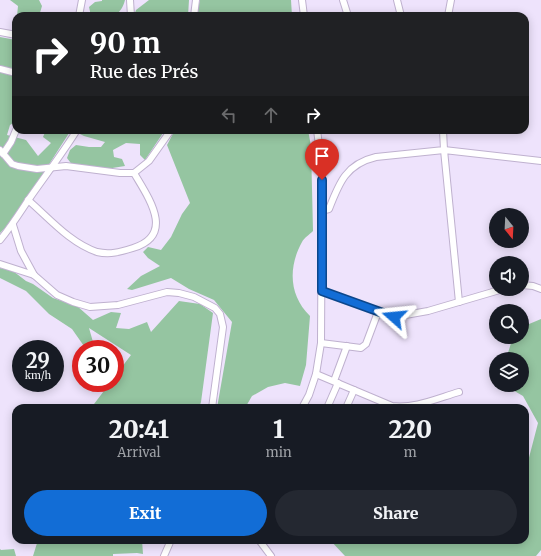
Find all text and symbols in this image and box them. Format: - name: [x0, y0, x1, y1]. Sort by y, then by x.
- text: 90 m: [90, 25, 161, 61]
- icon: right: [24, 28, 76, 80]
- text: Rue des Prés: [90, 60, 198, 83]
- icon: left: [218, 104, 240, 126]
- icon: ahead: [260, 104, 282, 126]
- icon: right: [302, 104, 324, 126]
- pin: [305, 139, 339, 180]
- icon: arrive: [311, 145, 333, 167]
- north arrow: [489, 208, 529, 248]
- map controls: [489, 208, 529, 392]
- button: sound: [489, 256, 529, 296]
- position arrow: [373, 296, 415, 338]
- button: search: [489, 304, 529, 344]
- speed limit sign: 30: [72, 340, 124, 392]
- text: 29: [26, 348, 50, 373]
- button: layers: [489, 352, 529, 392]
- text: km/h: [25, 369, 51, 382]
- text: 20:41: [109, 414, 169, 445]
- text: 1: [273, 414, 284, 445]
- text: 220: [388, 414, 432, 445]
- text: Arrival: [117, 444, 161, 461]
- text: min: [266, 444, 292, 461]
- text: m: [404, 444, 417, 461]
- button: Exit: [24, 490, 267, 536]
- button: Share: [275, 490, 517, 536]

